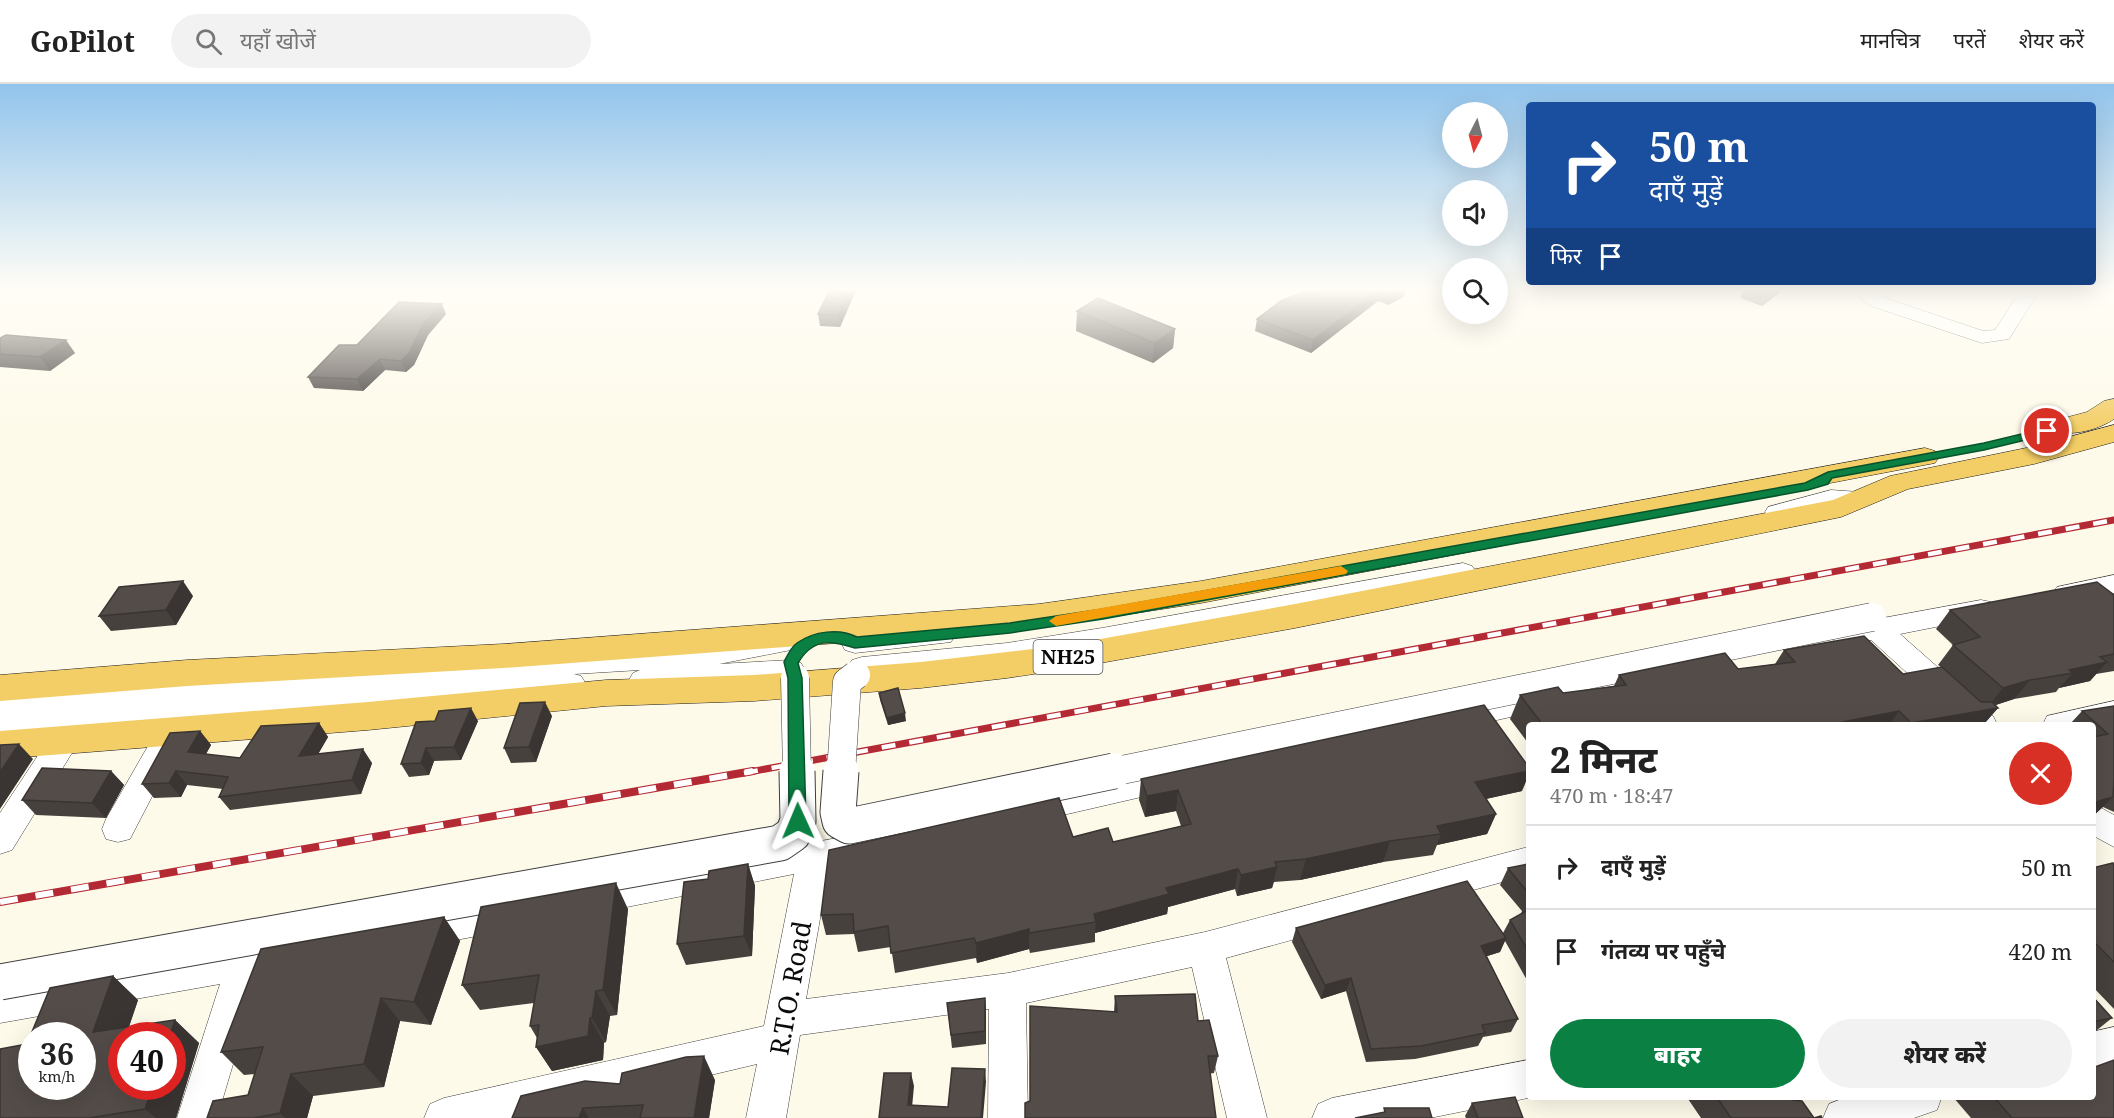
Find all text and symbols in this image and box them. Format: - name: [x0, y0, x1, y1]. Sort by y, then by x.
- search box: [171, 14, 591, 68]
- text: GoPilot: [30, 22, 135, 60]
- icon: search: [192, 25, 225, 58]
- text: यहाँ खोजें: [240, 25, 316, 55]
- text: मानचित्र: [1860, 26, 1920, 54]
- text: परतें: [1953, 26, 1986, 54]
- text: शेयर करें: [2019, 26, 2084, 54]
- north arrow: [1442, 102, 1508, 168]
- map controls: [1442, 102, 1508, 324]
- text: 50 m: [1649, 117, 1749, 174]
- icon: right: [1550, 126, 1628, 204]
- text: दाएँ मुड़ें: [1649, 171, 1723, 208]
- button: sound: [1442, 180, 1508, 246]
- text: फिर: [1550, 240, 1582, 270]
- icon: arrive: [1594, 240, 1627, 273]
- button: search: [1442, 258, 1508, 324]
- pin: [2021, 405, 2072, 456]
- icon: arrive: [2030, 414, 2063, 447]
- road number: NH25: [1034, 640, 1102, 674]
- text: 2 मिनट: [1550, 735, 1657, 784]
- button: close: [2009, 742, 2072, 805]
- text: 470 m · 18:47: [1550, 782, 1673, 809]
- position arrow: [766, 789, 830, 853]
- icon: right: [1550, 851, 1583, 884]
- text: दाएँ मुड़ें: [1601, 851, 1666, 881]
- text: 50 m: [2021, 852, 2072, 882]
- street label: R.T.O. Road: [761, 918, 820, 1058]
- icon: arrive: [1550, 935, 1583, 968]
- text: गंतव्य पर पहुँचे: [1601, 935, 1726, 965]
- text: 420 m: [2009, 936, 2072, 966]
- button: बाहर: [1550, 1019, 1805, 1088]
- button: शेयर करें: [1817, 1019, 2072, 1088]
- speed limit sign: 40: [108, 1022, 186, 1100]
- text: 36: [40, 1033, 74, 1074]
- text: km/h: [39, 1066, 75, 1086]

